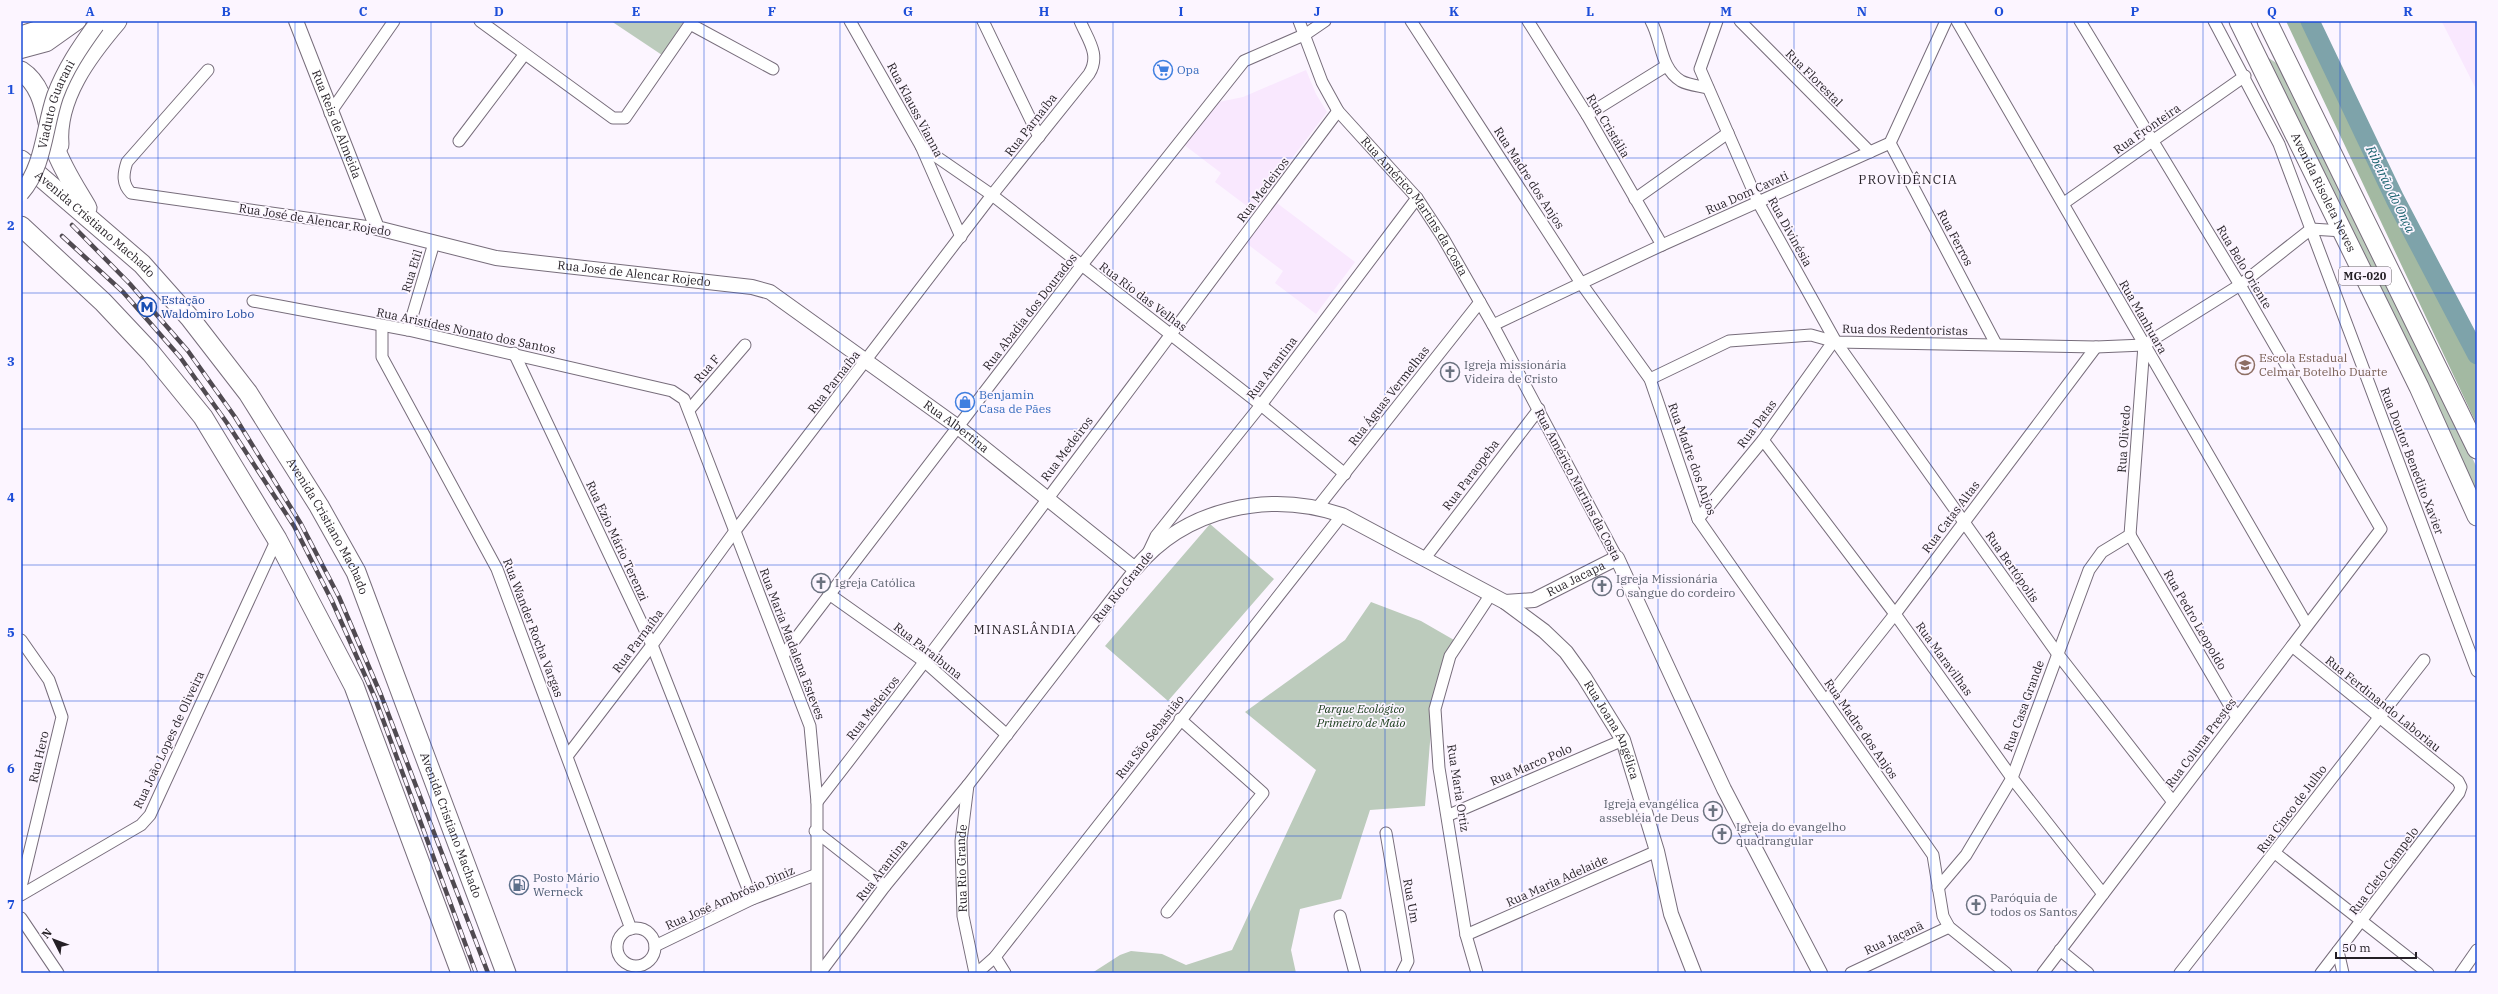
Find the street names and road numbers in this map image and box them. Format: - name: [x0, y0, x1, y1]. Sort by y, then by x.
- street label: Rua Florestal: [1783, 46, 1846, 110]
- street label: Viaduto Guarani: [34, 57, 78, 150]
- street label: Rua Klauss Vianna: [884, 60, 947, 160]
- street label: Rua Reis de Almeida: [309, 68, 365, 181]
- street label: Rua Parnaíba: [1001, 90, 1060, 159]
- street label: Rua Cristália: [1583, 91, 1634, 161]
- street label: Rua Fronteira: [2110, 100, 2183, 157]
- street label: Rua Madre dos Anjos: [1491, 124, 1568, 232]
- street label: Avenida Risoleta Neves: [2288, 130, 2359, 254]
- street label: Rua Américo Martins da Costa: [1358, 133, 1471, 279]
- street label: Rua Medeiros: [1233, 154, 1292, 225]
- street label: Avenida Cristiano Machado: [32, 167, 159, 281]
- street label: Rua Dom Cavati: [1703, 168, 1791, 217]
- street label: Rua Divinésia: [1765, 194, 1816, 270]
- street label: Rua José de Alencar Rojedo: [238, 200, 393, 239]
- street label: Rua Ferros: [1934, 207, 1977, 269]
- street label: Rua Belo Oriente: [2214, 222, 2275, 311]
- street label: Rua Etil: [398, 247, 425, 294]
- street label: Rua Abadia dos Dourados: [979, 250, 1080, 373]
- street label: Rua José de Alencar Rojedo: [557, 257, 712, 289]
- street label: Rua Rio das Velhas: [1097, 259, 1190, 335]
- road number: MG-020: [2339, 267, 2391, 285]
- street label: Rua Manhuara: [2116, 277, 2171, 357]
- street label: Rua Aristídes Nonato dos Santos: [375, 304, 557, 357]
- street label: Rua dos Redentoristas: [1842, 321, 1968, 338]
- street label: Rua Arantina: [1243, 333, 1300, 402]
- street label: Rua Águas Vermelhas: [1345, 343, 1432, 449]
- street label: Rua Parnaíba: [804, 347, 863, 416]
- street label: Rua F: [690, 352, 723, 386]
- street label: Rua Doutor Benedito Xavier: [2377, 385, 2448, 537]
- street label: Rua Albertina: [921, 397, 992, 456]
- street label: Rua Datas: [1734, 397, 1780, 451]
- street label: Rua Madre dos Anjos: [1665, 401, 1720, 517]
- street label: Rua Olivedo: [2114, 404, 2133, 473]
- street label: Rua Américo Martins da Costa: [1532, 406, 1625, 564]
- street label: Rua Medeiros: [1037, 413, 1096, 484]
- street label: Rua Paraopeba: [1439, 436, 1502, 513]
- street label: Avenida Cristiano Machado: [284, 455, 372, 597]
- street label: Rua Catas Altas: [1919, 477, 1983, 556]
- street label: Rua Ezio Mário Terenzi: [583, 478, 652, 603]
- street label: Rua Bertópolis: [1982, 528, 2042, 605]
- street label: Rua Rio Grande: [1089, 548, 1156, 626]
- street label: Rua Wander Rocha Vargas: [500, 556, 567, 699]
- street label: Rua Jacapa: [1544, 557, 1608, 599]
- street label: Rua Maria Madalena Esteves: [757, 566, 828, 722]
- street label: Rua Pedro Leopoldo: [2161, 567, 2230, 673]
- street label: Rua Parnaíba: [609, 606, 667, 675]
- street label: Rua Paraibuna: [891, 619, 966, 682]
- street label: Rua Maravilhas: [1913, 619, 1976, 698]
- street label: Rua Ferdinando Laboriau: [2323, 652, 2444, 755]
- street label: Rua Casa Grande: [2000, 658, 2047, 754]
- street label: Rua João Lopes de Oliveira: [130, 668, 207, 811]
- street label: Rua Medeiros: [843, 673, 902, 743]
- street label: Rua Madre dos Anjos: [1821, 676, 1902, 782]
- street label: Rua Joana Angélica: [1581, 677, 1643, 782]
- street label: Rua São Sebastião: [1112, 692, 1187, 782]
- street label: Rua Coluna Prestes: [2162, 695, 2239, 791]
- street label: Rua Hero: [25, 729, 52, 784]
- street label: Rua Marco Polo: [1488, 741, 1574, 788]
- street label: Rua Maria Ortiz: [1444, 743, 1473, 833]
- street label: Avenida Cristiano Machado: [417, 750, 485, 900]
- street label: Rua Cinco de Julho: [2253, 761, 2330, 856]
- street label: Rua Rio Grande: [953, 823, 970, 913]
- street label: Rua Cleto Campelo: [2346, 824, 2422, 918]
- street label: Rua Arantina: [853, 835, 911, 904]
- street label: Rua Maria Adelaide: [1504, 851, 1610, 910]
- street label: Rua José Ambrósio Diniz: [663, 862, 797, 933]
- street label: Rua Um: [1400, 877, 1423, 925]
- street label: Rua Jaçanã: [1862, 917, 1926, 958]

